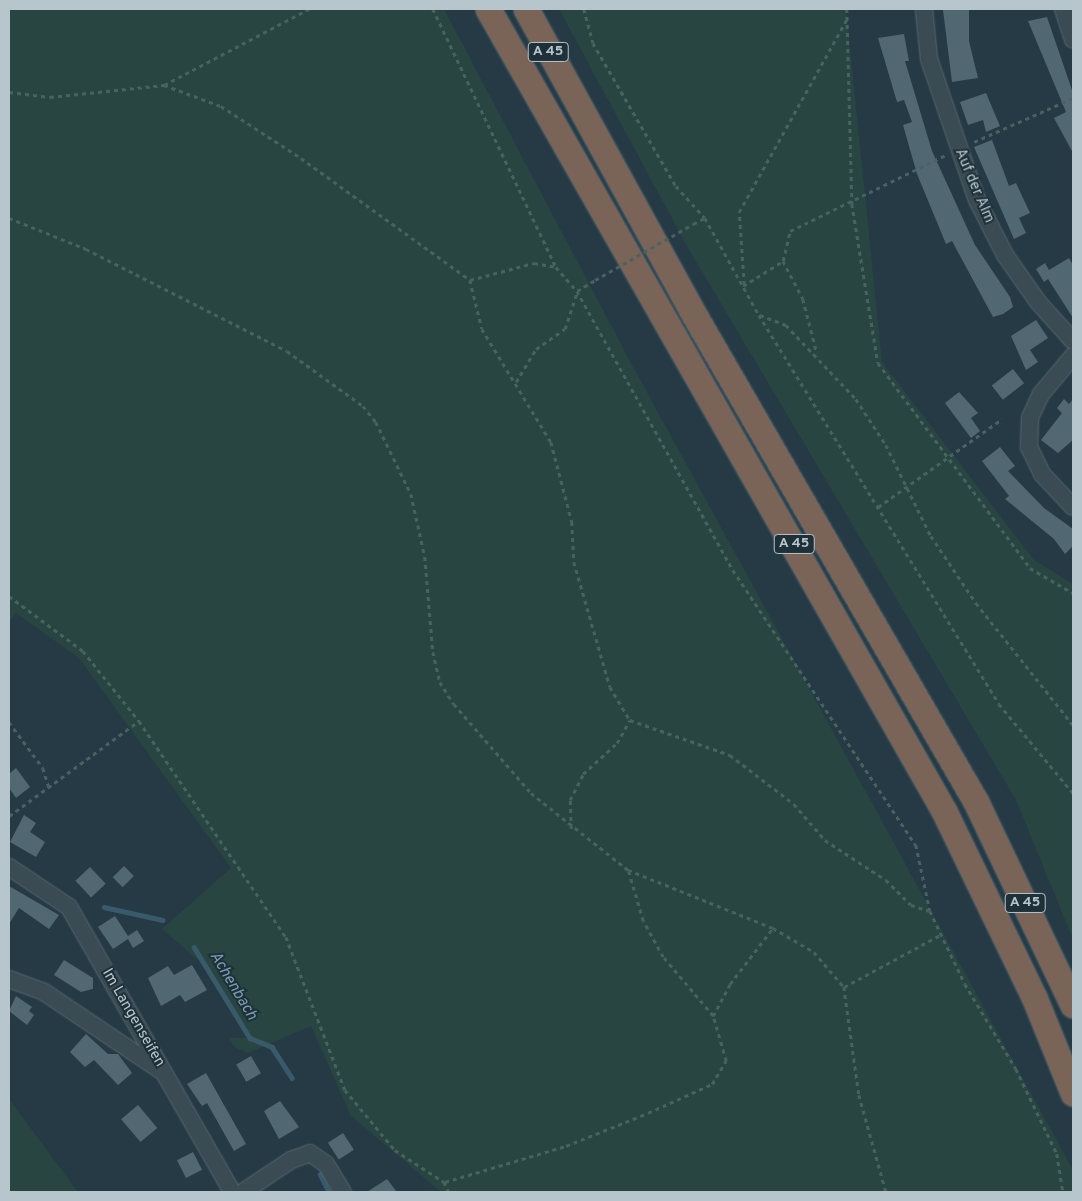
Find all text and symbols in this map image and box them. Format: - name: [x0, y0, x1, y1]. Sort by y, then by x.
- road number: A 45: [527, 41, 569, 64]
- street label: Auf der Alm: [950, 146, 998, 226]
- road number: A 45: [773, 532, 815, 556]
- road number: A 45: [1004, 891, 1046, 914]
- water label: Achenbach: [205, 948, 261, 1024]
- street label: Im Langenseifen: [98, 966, 168, 1070]

